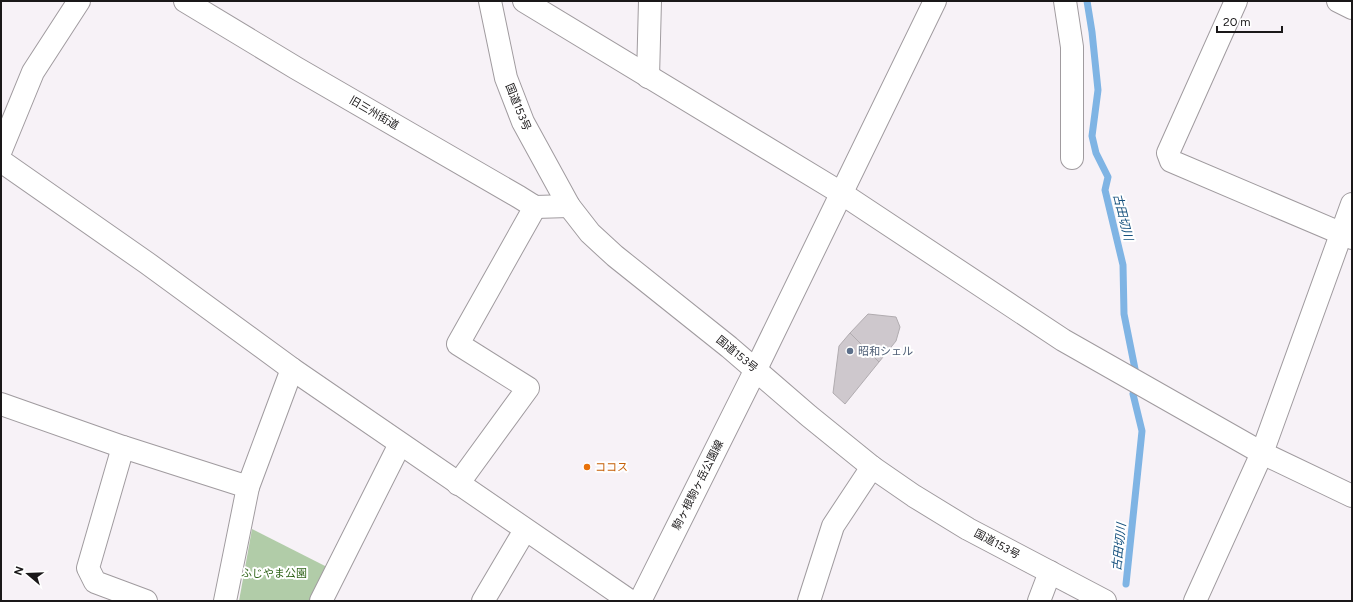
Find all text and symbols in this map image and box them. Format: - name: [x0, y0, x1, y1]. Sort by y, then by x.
- scale bar: [1217, 8, 1282, 34]
- text: 20 m: [1223, 15, 1251, 29]
- street label: 国道153号: [503, 81, 533, 133]
- street label: 旧三州街道: [347, 94, 401, 132]
- water label: 古田切川: [1110, 192, 1136, 244]
- street label: 国道153号: [714, 333, 760, 375]
- place label: 昭和シェル: [858, 345, 913, 358]
- marker: 昭和シェル: [845, 346, 855, 356]
- street label: 駒ヶ根駒ヶ岳公園線: [670, 438, 726, 532]
- place label: ココス: [595, 461, 628, 474]
- marker: ココス: [582, 462, 592, 472]
- water label: 古田切川: [1110, 520, 1129, 572]
- street label: 国道153号: [972, 527, 1022, 561]
- north arrow: [8, 554, 48, 594]
- text: N: [11, 565, 27, 577]
- park label: ふじやま公園: [241, 567, 307, 580]

